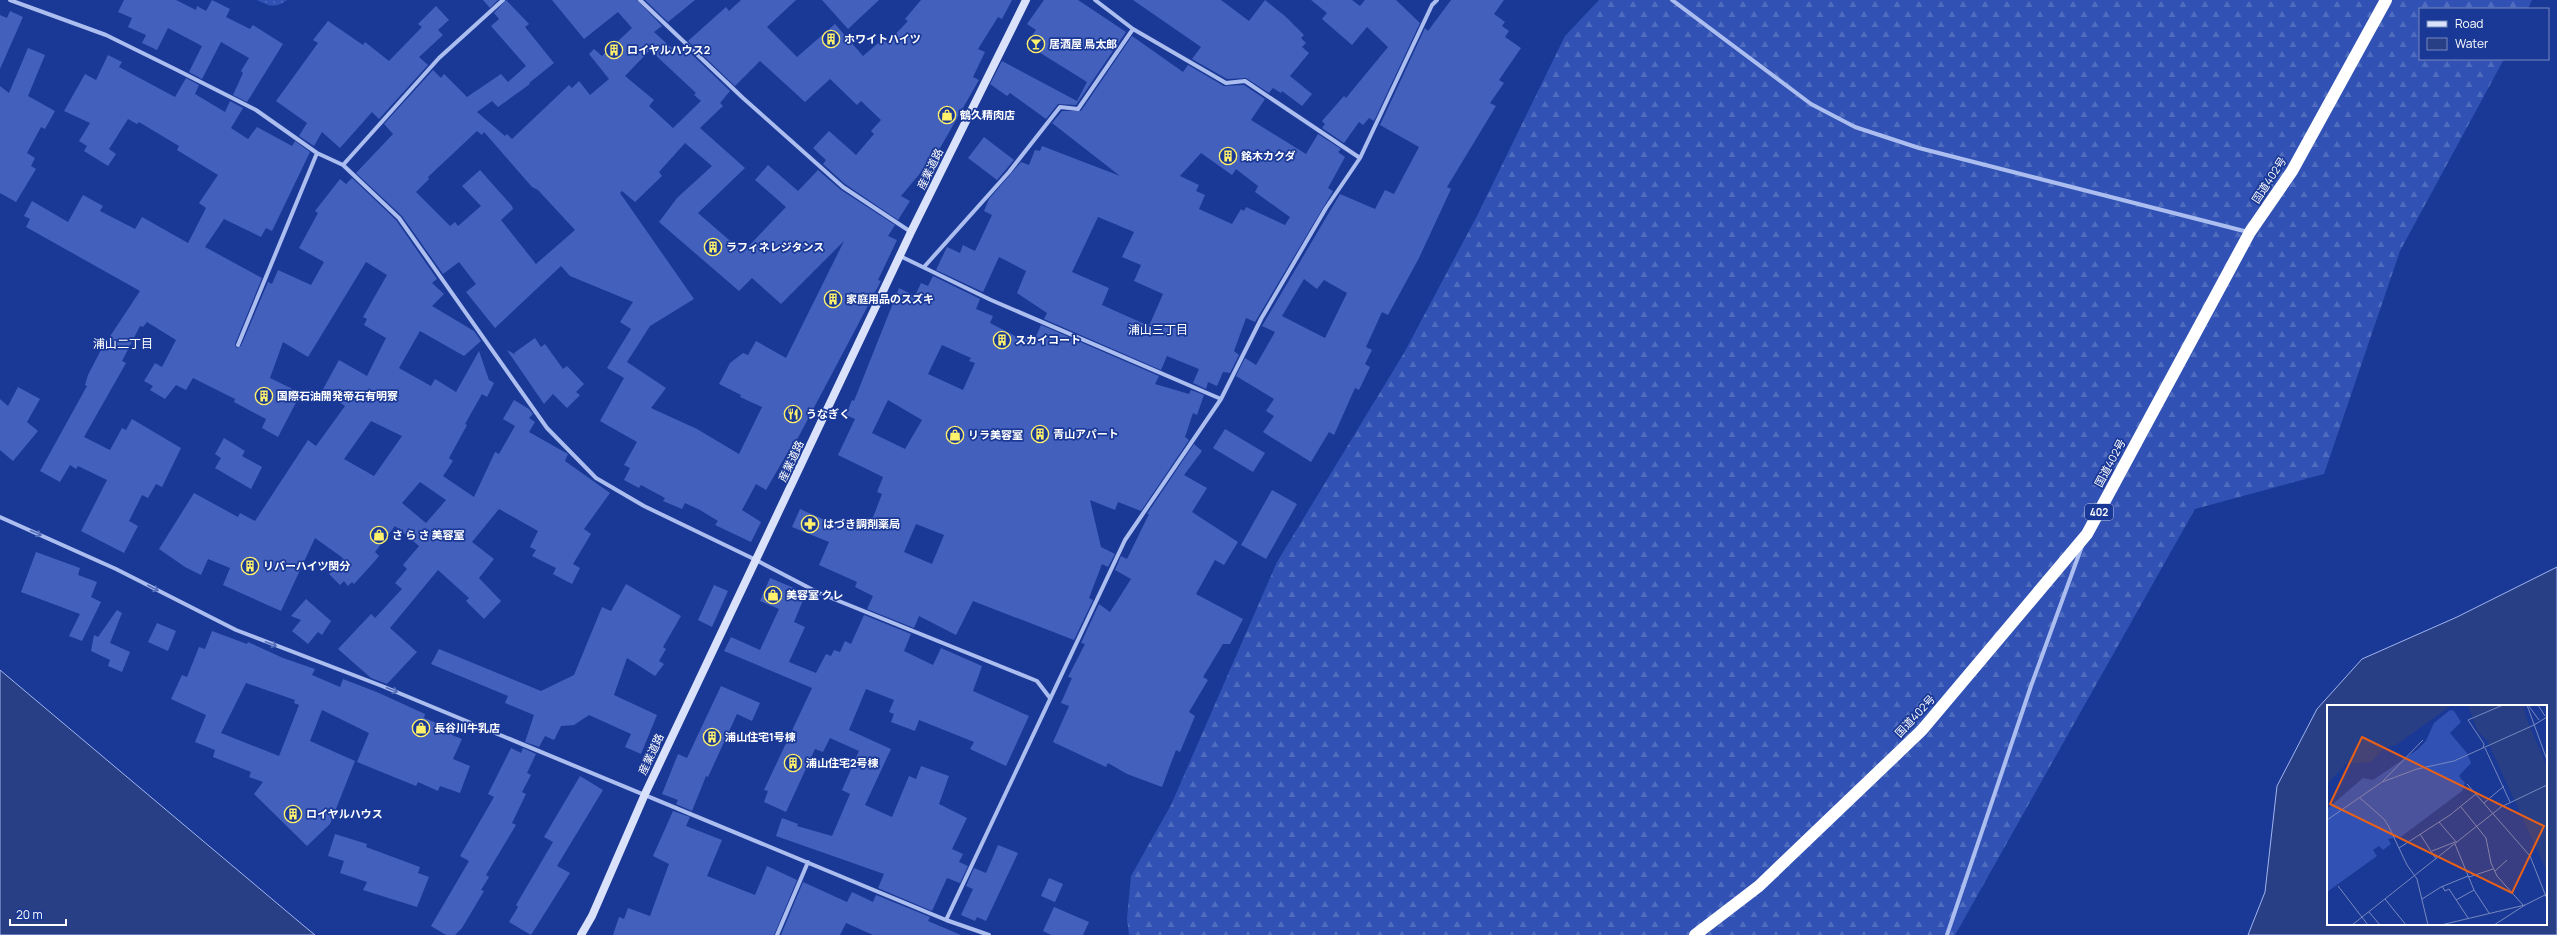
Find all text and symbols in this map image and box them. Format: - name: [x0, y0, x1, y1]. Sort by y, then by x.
- legend: [2419, 8, 2549, 60]
- text: Road: [2455, 15, 2483, 32]
- building icon: ホワイトハイツ: [821, 29, 841, 49]
- place label: ホワイトハイツ: [844, 31, 921, 46]
- bar icon: 居酒屋 鳥太郎: [1026, 34, 1046, 54]
- text: Water: [2455, 35, 2489, 52]
- place label: 居酒屋 鳥太郎: [1049, 36, 1117, 51]
- building icon: ロイヤルハウス2: [604, 40, 624, 60]
- place label: ロイヤルハウス2: [627, 42, 710, 57]
- shop icon: 鶴久精肉店: [937, 105, 957, 125]
- place label: 鶴久精肉店: [959, 107, 1015, 122]
- street label: 産業道路: [913, 146, 946, 192]
- building icon: 銘木カクダ: [1218, 146, 1238, 166]
- place label: 銘木カクダ: [1241, 148, 1296, 163]
- street label: 国道402号: [2248, 154, 2289, 206]
- building icon: ラフィネレジタンス: [703, 237, 723, 257]
- place label: ラフィネレジタンス: [726, 239, 824, 254]
- building icon: 家庭用品のスズキ: [823, 289, 843, 309]
- place label: 家庭用品のスズキ: [846, 291, 934, 306]
- district label: 浦山三丁目: [1128, 321, 1188, 338]
- building icon: スカイコート: [992, 330, 1012, 350]
- place label: スカイコート: [1015, 332, 1081, 347]
- district label: 浦山二丁目: [93, 335, 153, 352]
- building icon: 国際石油開発帝石有明寮: [254, 386, 274, 406]
- place label: 国際石油開発帝石有明寮: [277, 388, 398, 403]
- restaurant icon: うなぎく: [783, 404, 803, 424]
- place label: うなぎく: [806, 406, 850, 421]
- building icon: 青山アパート: [1030, 424, 1050, 444]
- shop icon: リラ美容室: [945, 425, 965, 445]
- place label: 青山アパート: [1053, 426, 1119, 441]
- place label: リラ美容室: [968, 427, 1023, 442]
- street label: 国道402号: [2091, 436, 2128, 489]
- street label: 産業道路: [774, 438, 807, 484]
- road number: 402: [2085, 504, 2113, 520]
- pharmacy icon: はづき調剤薬局: [800, 514, 820, 534]
- place label: はづき調剤薬局: [823, 516, 900, 531]
- shop icon: さ ら さ 美容室: [369, 525, 389, 545]
- place label: さ ら さ 美容室: [392, 527, 465, 542]
- one-way arrow: [29, 530, 41, 537]
- building icon: リバーハイツ関分: [240, 556, 260, 576]
- place label: リバーハイツ関分: [263, 558, 351, 573]
- one-way arrow: [147, 585, 159, 592]
- shop icon: 美容室 クレ: [763, 585, 783, 605]
- place label: 美容室 クレ: [786, 587, 843, 602]
- one-way arrow: [264, 640, 276, 648]
- one-way arrow: [385, 687, 397, 695]
- street label: 国道402号: [1891, 691, 1938, 740]
- inset map: [2327, 705, 2547, 925]
- shop icon: 長谷川牛乳店: [411, 718, 431, 738]
- place label: 長谷川牛乳店: [434, 720, 500, 735]
- building icon: 浦山住宅1号棟: [702, 727, 722, 747]
- place label: 浦山住宅1号棟: [725, 729, 796, 744]
- street label: 産業道路: [634, 731, 667, 777]
- building icon: 浦山住宅2号棟: [783, 753, 803, 773]
- place label: 浦山住宅2号棟: [806, 755, 879, 770]
- building icon: ロイヤルハウス: [283, 804, 303, 824]
- place label: ロイヤルハウス: [306, 806, 383, 821]
- scale bar: [10, 901, 66, 927]
- text: 20 m: [16, 906, 43, 923]

